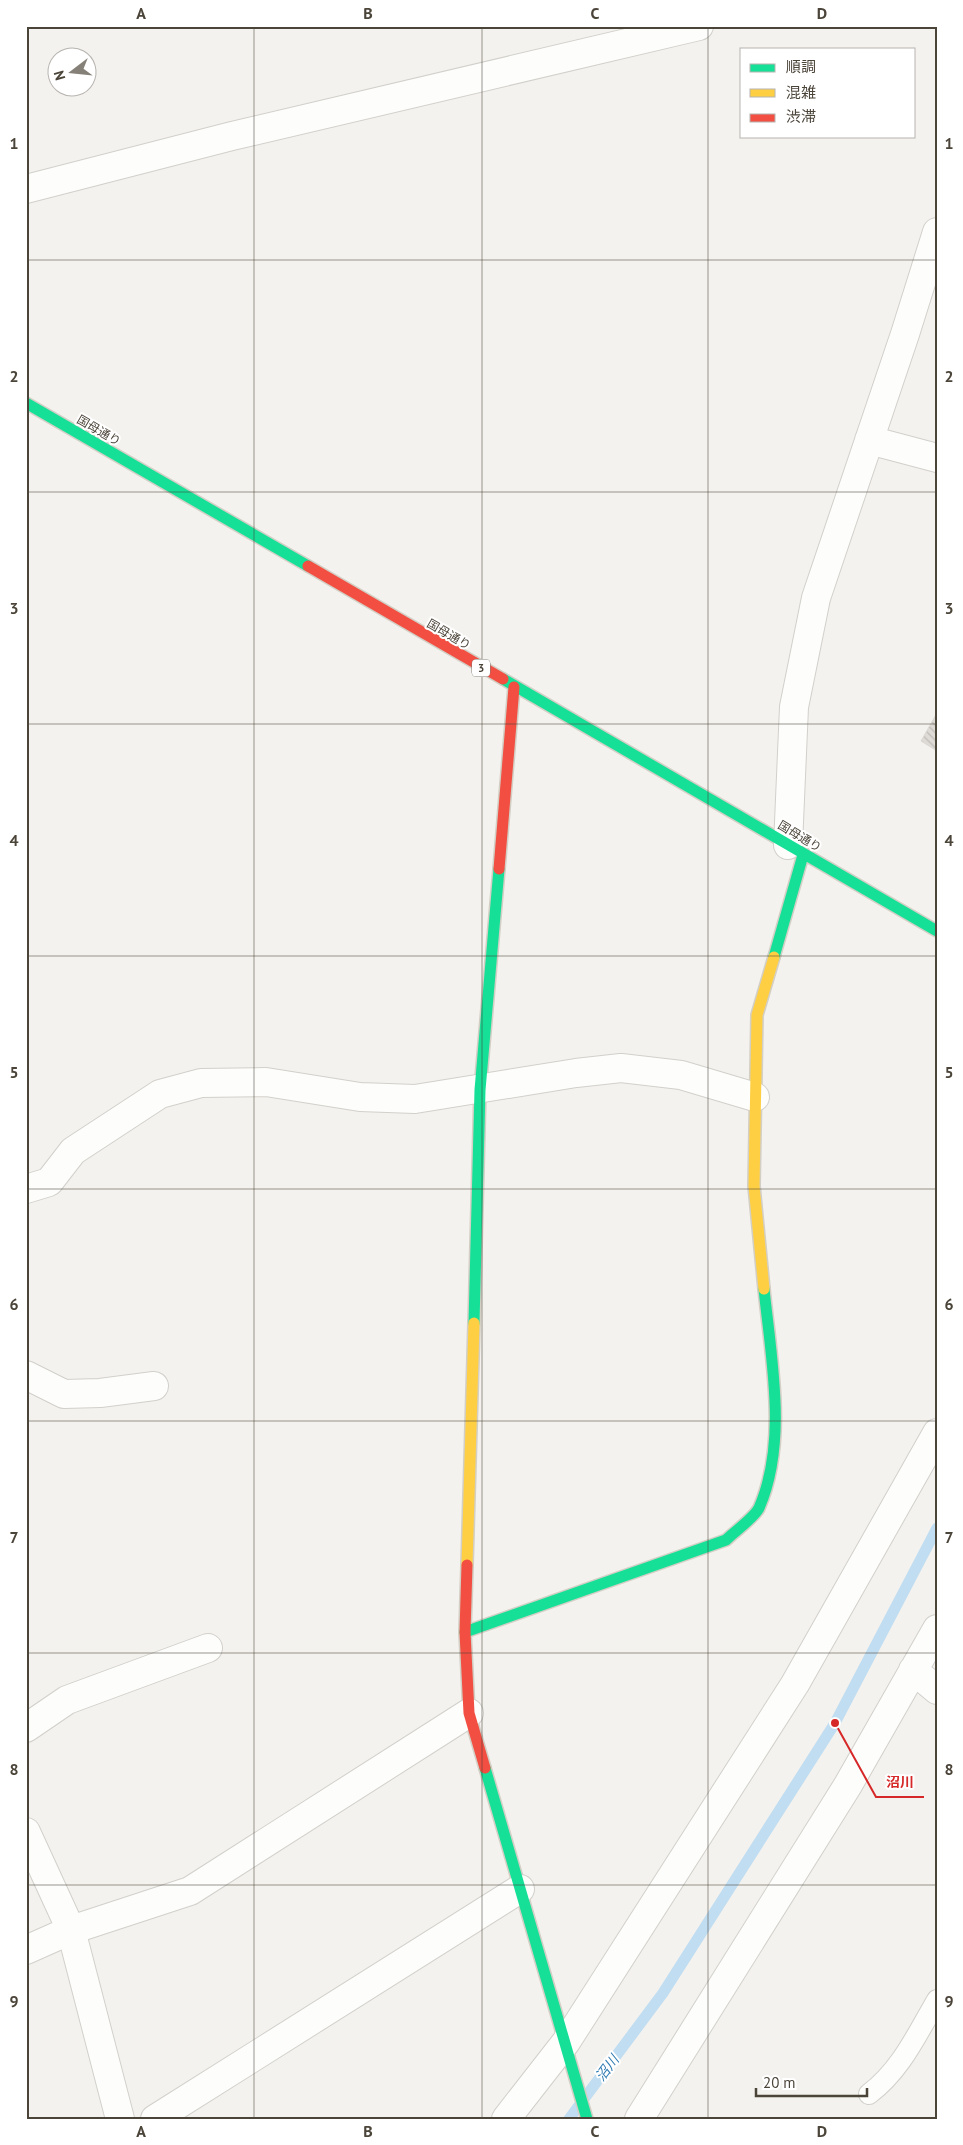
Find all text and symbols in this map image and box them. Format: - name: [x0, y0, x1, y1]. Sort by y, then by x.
- text: A: [136, 3, 146, 23]
- text: B: [363, 3, 373, 23]
- text: C: [591, 3, 600, 23]
- text: D: [817, 3, 827, 23]
- north arrow: [48, 48, 98, 98]
- legend: [740, 48, 916, 138]
- text: 順調: [786, 57, 816, 76]
- text: N: [50, 69, 69, 82]
- text: 混雑: [786, 83, 816, 102]
- text: 渋滞: [786, 107, 816, 126]
- text: 1: [9, 133, 19, 153]
- text: 1: [944, 133, 954, 153]
- text: 2: [9, 366, 19, 386]
- text: 2: [944, 366, 954, 386]
- street label: 国母通り: [74, 412, 124, 448]
- text: 3: [9, 598, 19, 618]
- text: 3: [944, 598, 954, 618]
- street label: 国母通り: [424, 616, 474, 652]
- road number: 3: [472, 660, 490, 676]
- street label: 国母通り: [776, 817, 824, 855]
- text: 4: [9, 830, 19, 850]
- text: 4: [944, 830, 954, 850]
- text: 5: [9, 1062, 19, 1082]
- text: 5: [944, 1062, 954, 1082]
- text: 6: [9, 1294, 19, 1314]
- text: 6: [944, 1294, 954, 1314]
- text: 7: [9, 1527, 19, 1547]
- text: 7: [944, 1527, 954, 1547]
- text: 8: [9, 1759, 19, 1779]
- text: 8: [944, 1759, 954, 1779]
- callout: 沼川: [876, 1768, 924, 1797]
- text: 沼川: [886, 1773, 914, 1791]
- text: 9: [9, 1991, 19, 2011]
- text: 9: [944, 1991, 954, 2011]
- water label: 沼川: [591, 2050, 624, 2085]
- scale bar: [756, 2065, 867, 2097]
- text: 20 m: [763, 2073, 796, 2092]
- text: A: [136, 2121, 146, 2141]
- text: B: [363, 2121, 373, 2141]
- text: C: [591, 2121, 600, 2141]
- text: D: [817, 2121, 827, 2141]

